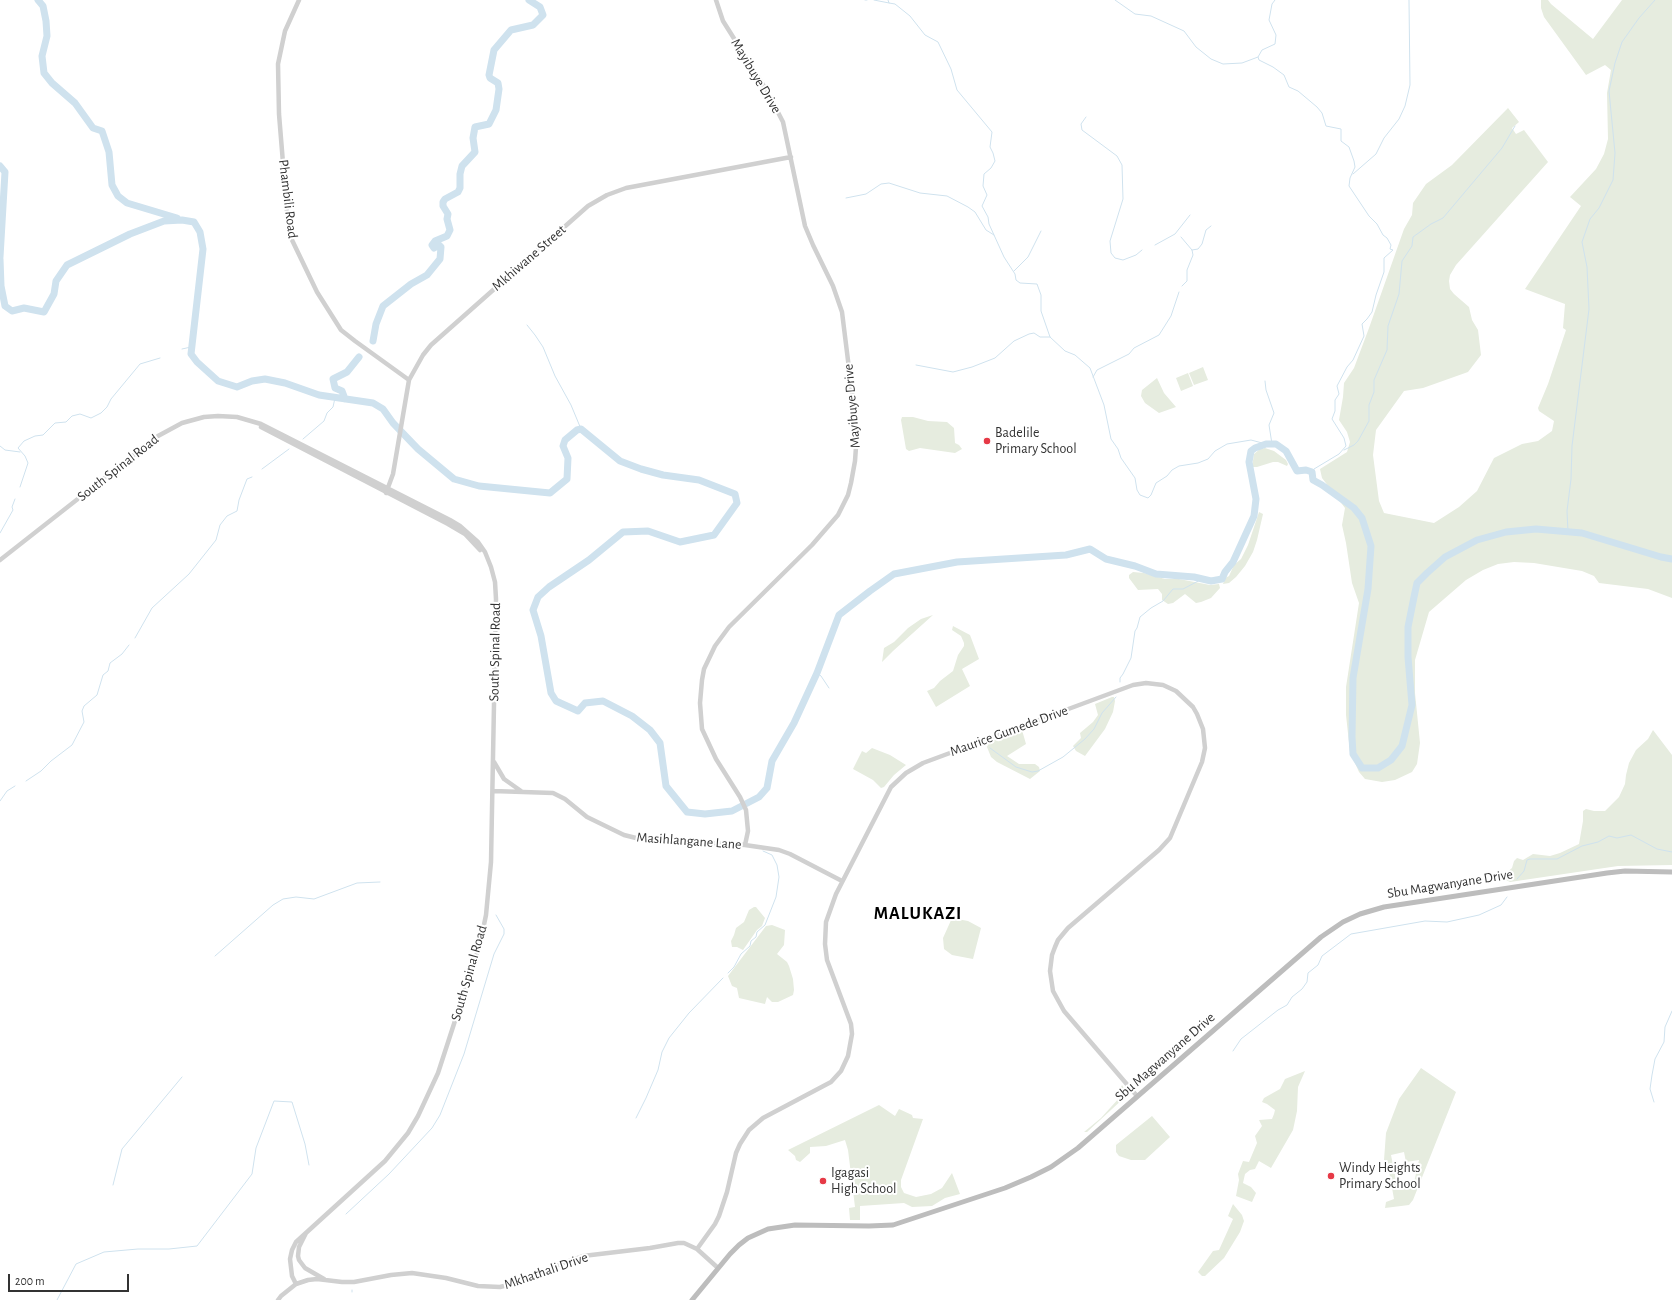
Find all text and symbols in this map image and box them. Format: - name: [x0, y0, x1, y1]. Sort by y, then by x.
- street label: Mayibuye Drive: [727, 36, 785, 116]
- street label: Phambili Road: [275, 158, 301, 240]
- street label: Mkhiwane Street: [489, 221, 569, 295]
- street label: Mayibuye Drive: [840, 363, 864, 449]
- place label: Badelile Primary School: [995, 425, 1077, 458]
- street label: South Spinal Road: [74, 431, 162, 505]
- marker: Badelile Primary School: [982, 436, 992, 446]
- street label: South Spinal Road: [486, 602, 504, 702]
- street label: Maurice Gumede Drive: [948, 702, 1070, 760]
- street label: Masihlangane Lane: [636, 829, 742, 853]
- street label: Sbu Magwanyane Drive: [1386, 866, 1514, 902]
- district label: MALUKAZI: [874, 903, 962, 925]
- street label: South Spinal Road: [447, 923, 491, 1023]
- street label: Sbu Magwanyane Drive: [1112, 1009, 1218, 1105]
- place label: Windy Heights Primary School: [1339, 1160, 1421, 1192]
- place label: Igagasi High School: [831, 1165, 897, 1198]
- marker: Windy Heights Primary School: [1326, 1171, 1336, 1181]
- marker: Igagasi High School: [818, 1176, 828, 1186]
- street label: Mkhathali Drive: [502, 1249, 590, 1293]
- scale bar: [10, 1266, 131, 1292]
- text: 200 m: [15, 1275, 45, 1287]

